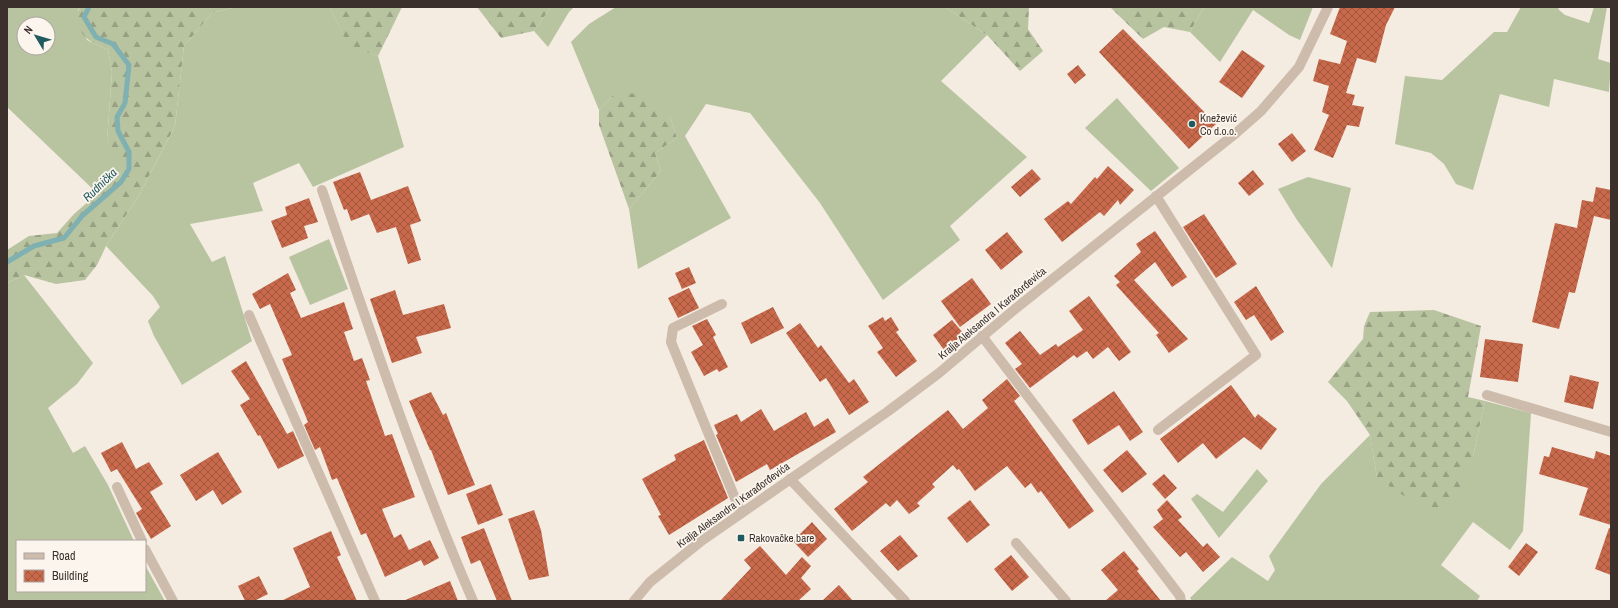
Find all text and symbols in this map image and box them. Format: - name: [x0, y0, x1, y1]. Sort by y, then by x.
- north arrow: [16, 16, 56, 56]
- text: N: [21, 23, 36, 37]
- place label: Knežević Co d.o.o.: [1200, 111, 1238, 138]
- marker: Knežević Co d.o.o.: [1187, 119, 1197, 129]
- water label: Rudnička: [79, 164, 121, 205]
- street label: Kralja Aleksandra I Karađorđevića: [935, 264, 1049, 362]
- street label: Kralja Aleksandra I Karađorđevića: [674, 459, 792, 551]
- place label: Rakovačke bare: [749, 531, 814, 545]
- marker: Rakovačke bare: [736, 533, 746, 543]
- legend: [16, 540, 146, 592]
- text: Road: [52, 548, 76, 564]
- text: Building: [52, 568, 89, 584]

